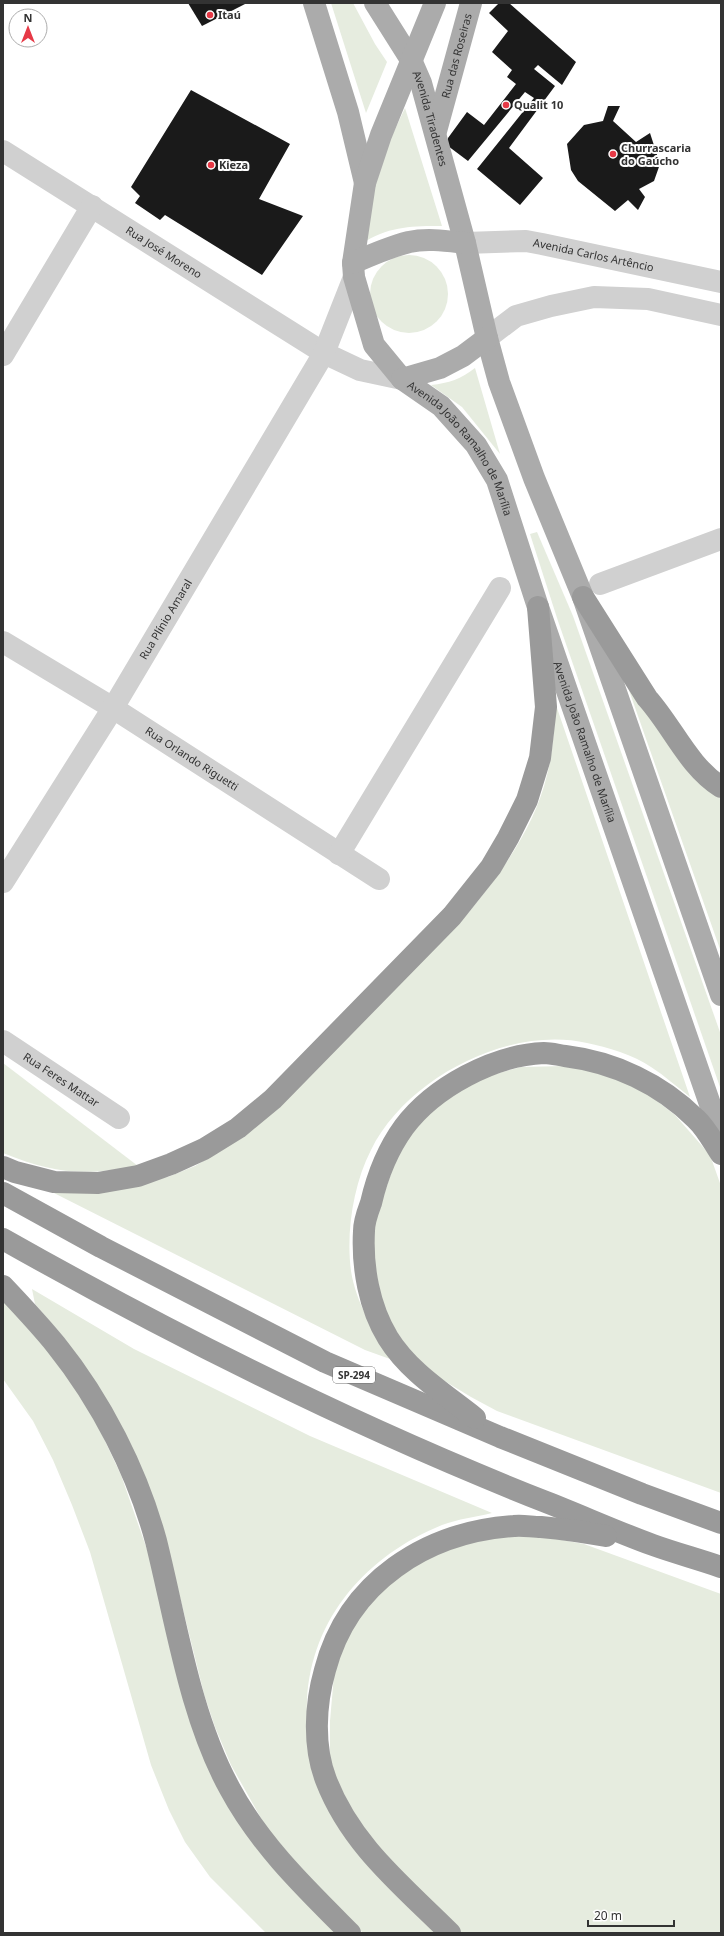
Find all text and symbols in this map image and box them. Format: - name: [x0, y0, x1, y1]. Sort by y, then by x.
- place label: Itaú: [218, 7, 241, 22]
- north arrow: [8, 8, 48, 48]
- text: N: [24, 10, 32, 25]
- marker: Itaú: [205, 10, 215, 20]
- street label: Rua das Roseiras: [437, 11, 475, 100]
- street label: Avenida Tiradentes: [409, 68, 452, 168]
- place label: Qualit 10: [514, 97, 563, 112]
- marker: Qualit 10: [501, 100, 511, 110]
- place label: Churrascaria do Gaúcho: [621, 140, 691, 168]
- marker: Churrascaria do Gaúcho: [608, 149, 618, 159]
- place label: Kieza: [219, 157, 248, 172]
- marker: Kieza: [206, 160, 216, 170]
- street label: Rua José Moreno: [123, 222, 205, 282]
- street label: Avenida Carlos Artêncio: [532, 235, 656, 275]
- street label: Avenida João Ramalho de Marília: [405, 377, 516, 517]
- street label: Rua Plínio Amaral: [136, 576, 195, 662]
- street label: Avenida João Ramalho de Marília: [550, 659, 620, 824]
- street label: Rua Orlando Riguetti: [143, 723, 242, 794]
- street label: Rua Feres Mattar: [21, 1049, 103, 1110]
- road number: SP-294: [333, 1367, 375, 1383]
- scale bar: [588, 1902, 674, 1928]
- text: 20 m: [594, 1907, 622, 1924]

